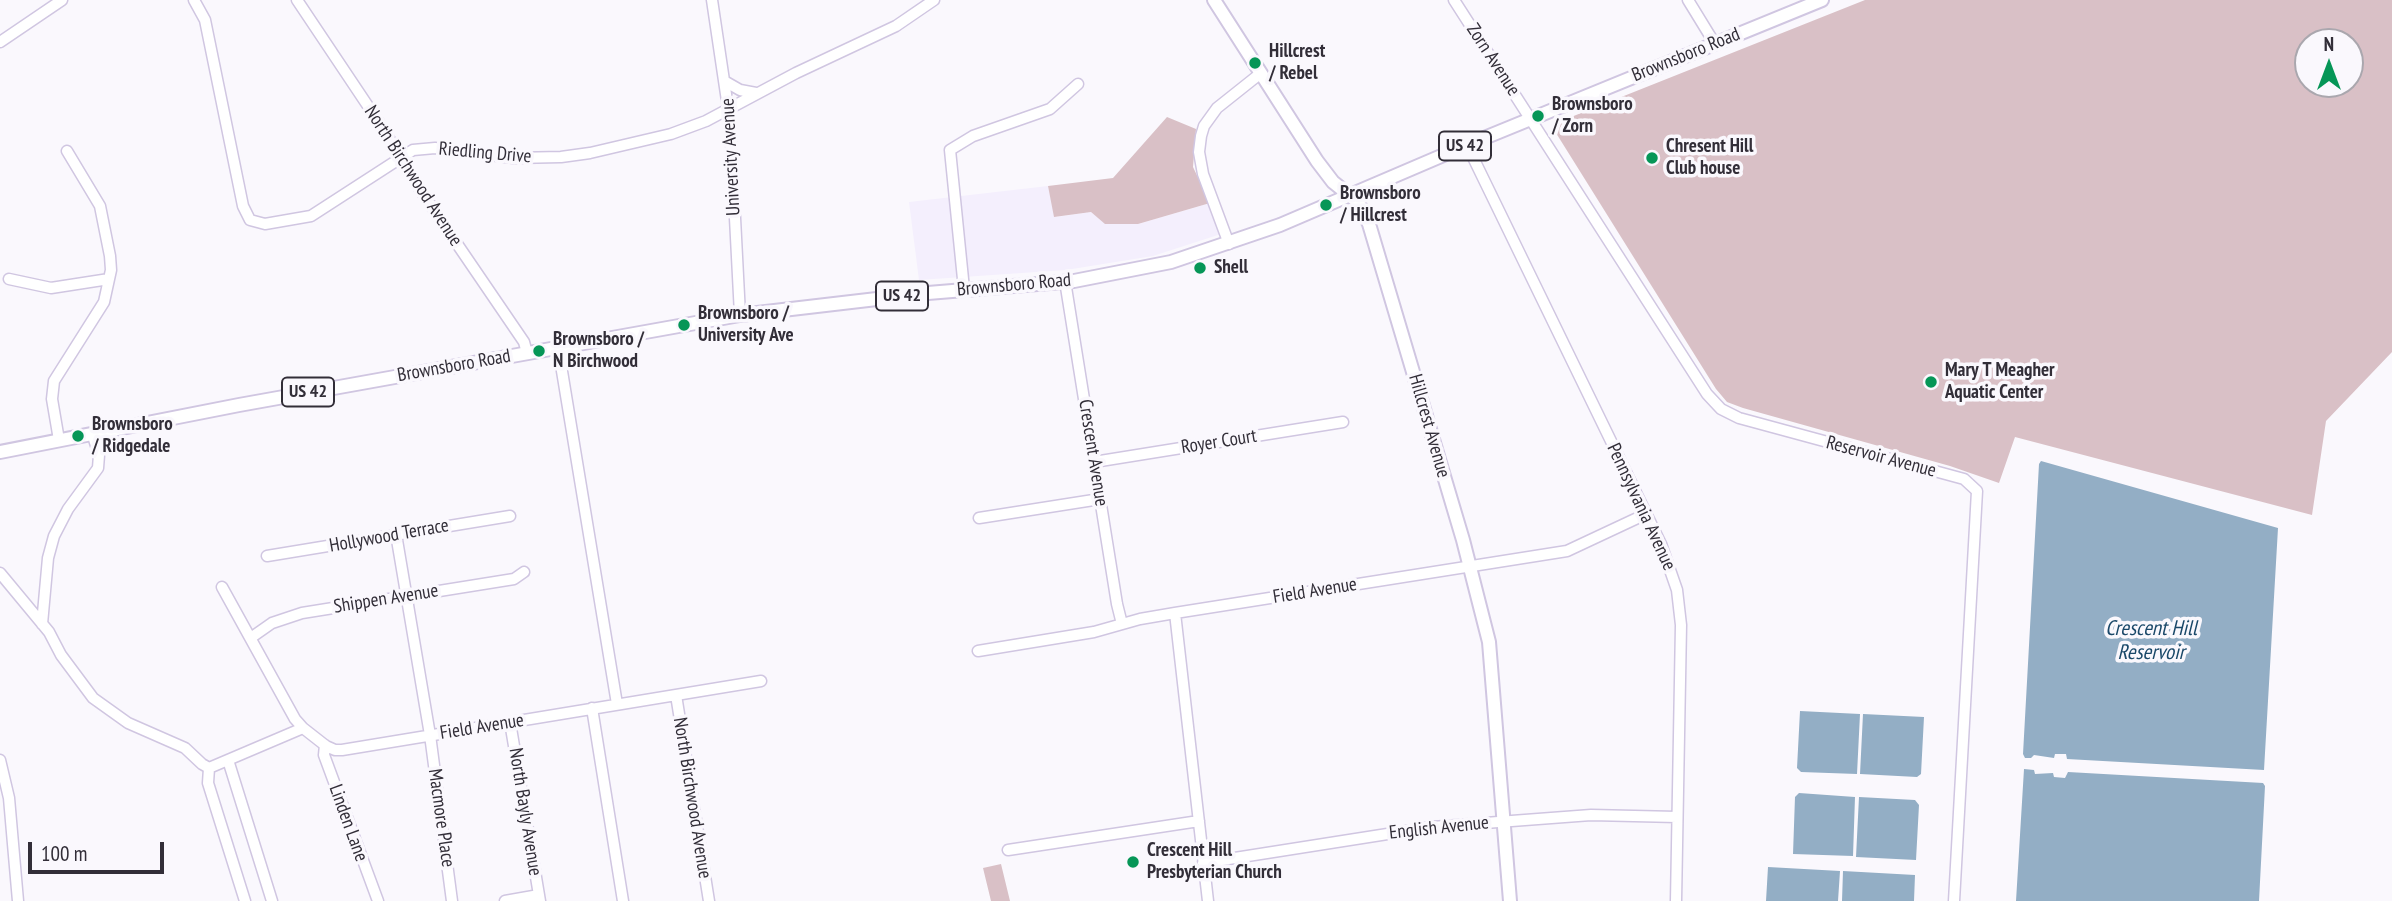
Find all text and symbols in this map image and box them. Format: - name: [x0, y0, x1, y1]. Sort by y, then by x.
- street label: Zorn Avenue: [1461, 20, 1525, 100]
- street label: Brownsboro Road: [1629, 23, 1743, 87]
- north arrow: [2294, 28, 2364, 98]
- text: N: [2324, 32, 2334, 56]
- place label: Hillcrest / Rebel: [1269, 41, 1325, 85]
- marker: Hillcrest / Rebel: [1247, 55, 1263, 71]
- place label: Brownsboro / Zorn: [1552, 94, 1633, 138]
- street label: University Avenue: [717, 98, 745, 216]
- street label: North Birchwood Avenue: [359, 101, 467, 251]
- marker: Brownsboro / Zorn: [1530, 108, 1546, 124]
- road number: US 42: [1439, 132, 1491, 160]
- place label: Chresent Hill Club house: [1666, 136, 1753, 180]
- street label: Riedling Drive: [438, 138, 532, 168]
- marker: Chresent Hill Club house: [1644, 150, 1660, 166]
- place label: Brownsboro / Hillcrest: [1340, 183, 1421, 227]
- marker: Brownsboro / Hillcrest: [1318, 197, 1334, 213]
- place label: Shell: [1214, 257, 1248, 279]
- marker: Shell: [1192, 260, 1208, 276]
- street label: Brownsboro Road: [956, 269, 1072, 301]
- road number: US 42: [876, 282, 928, 310]
- place label: Brownsboro / University Ave: [698, 303, 794, 347]
- marker: Brownsboro / University Ave: [676, 317, 692, 333]
- place label: Brownsboro / N Birchwood: [553, 329, 644, 373]
- marker: Brownsboro / N Birchwood: [531, 343, 547, 359]
- street label: Brownsboro Road: [396, 345, 512, 387]
- place label: Mary T Meagher Aquatic Center: [1945, 360, 2055, 404]
- street label: Hillcrest Avenue: [1403, 372, 1455, 480]
- marker: Mary T Meagher Aquatic Center: [1923, 374, 1939, 390]
- road number: US 42: [282, 378, 334, 406]
- street label: Crescent Avenue: [1073, 398, 1113, 508]
- place label: Brownsboro / Ridgedale: [92, 414, 173, 458]
- street label: Royer Court: [1180, 425, 1258, 459]
- marker: Brownsboro / Ridgedale: [70, 428, 86, 444]
- street label: Reservoir Avenue: [1824, 431, 1938, 483]
- street label: Pennsylvania Avenue: [1602, 440, 1680, 574]
- street label: Hollywood Terrace: [327, 514, 451, 558]
- street label: Field Avenue: [1271, 573, 1359, 609]
- street label: Shippen Avenue: [332, 579, 440, 619]
- water label: Crescent Hill Reservoir: [2105, 616, 2197, 666]
- street label: Field Avenue: [438, 709, 526, 745]
- street label: North Birchwood Avenue: [668, 716, 716, 880]
- street label: North Bayly Avenue: [504, 746, 546, 878]
- street label: Macmore Place: [423, 767, 459, 869]
- street label: Linden Lane: [324, 781, 372, 865]
- street label: English Avenue: [1388, 811, 1490, 845]
- scale bar: [32, 828, 168, 872]
- text: 100 m: [41, 840, 87, 867]
- place label: Crescent Hill Presbyterian Church: [1147, 840, 1282, 884]
- marker: Crescent Hill Presbyterian Church: [1125, 854, 1141, 870]

